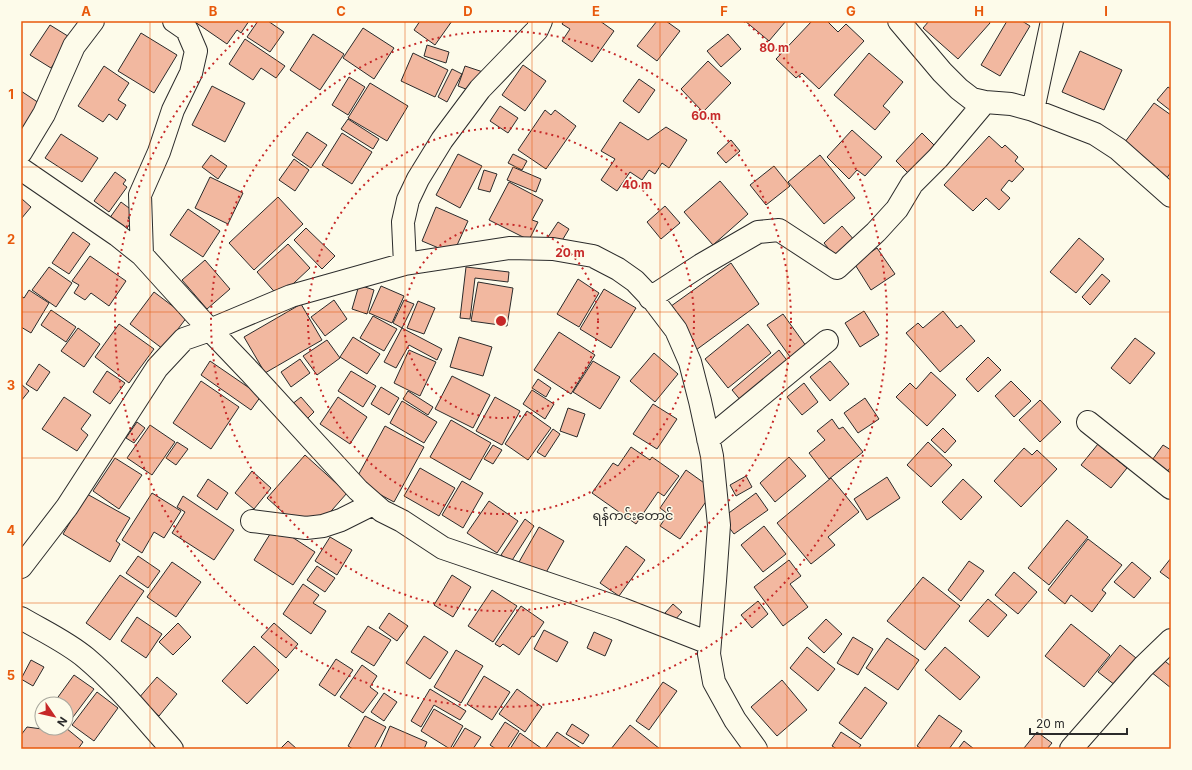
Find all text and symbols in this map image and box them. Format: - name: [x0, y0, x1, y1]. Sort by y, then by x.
- text: A: [81, 3, 91, 19]
- text: B: [209, 3, 218, 19]
- text: C: [336, 3, 346, 19]
- text: D: [463, 3, 473, 19]
- text: E: [592, 3, 600, 19]
- text: F: [720, 3, 728, 19]
- text: G: [846, 3, 856, 19]
- text: H: [974, 3, 984, 19]
- text: I: [1104, 3, 1108, 19]
- text: 80 m: [759, 40, 789, 55]
- text: 1: [8, 86, 14, 102]
- text: 60 m: [691, 108, 721, 123]
- text: 40 m: [622, 177, 652, 192]
- text: 2: [7, 231, 15, 247]
- text: 20 m: [555, 245, 585, 260]
- centre of rings: [494, 314, 508, 328]
- text: 3: [7, 377, 15, 393]
- district label: ရန်ကင်းတောင်: [593, 507, 673, 526]
- text: 4: [7, 522, 16, 538]
- text: 5: [7, 667, 15, 683]
- north arrow: [34, 696, 74, 736]
- scale bar: [1030, 710, 1127, 736]
- text: N: [54, 714, 70, 729]
- text: 20 m: [1036, 716, 1065, 731]

